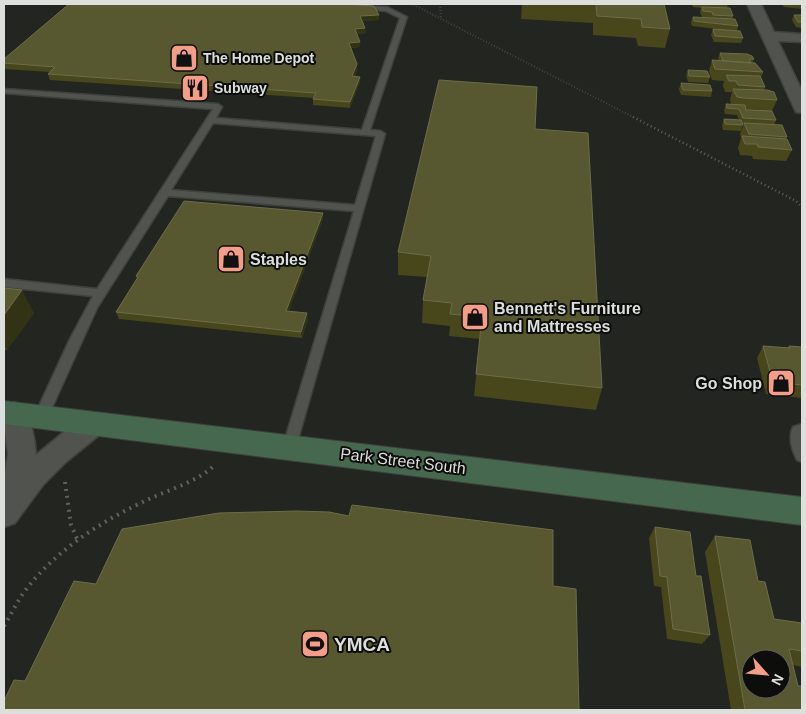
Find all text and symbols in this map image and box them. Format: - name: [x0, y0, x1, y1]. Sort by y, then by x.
- shop icon: The Home Depot: [169, 43, 199, 73]
- place label: The Home Depot: [203, 50, 315, 66]
- restaurant icon: Subway: [180, 73, 210, 103]
- place label: Subway: [214, 80, 267, 96]
- shop icon: Staples: [216, 244, 246, 274]
- place label: Staples: [250, 251, 307, 268]
- place label: Bennett's Furniture and Mattresses: [494, 300, 641, 335]
- shop icon: Bennett's Furniture and Mattresses: [460, 302, 490, 332]
- shop icon: Go Shop: [766, 368, 796, 398]
- place label: Go Shop: [695, 375, 762, 392]
- street label: Park Street South: [339, 445, 467, 477]
- sports icon: YMCA: [300, 629, 330, 659]
- place label: YMCA: [334, 634, 390, 655]
- north arrow: [741, 649, 791, 699]
- text: N: [768, 672, 787, 688]

